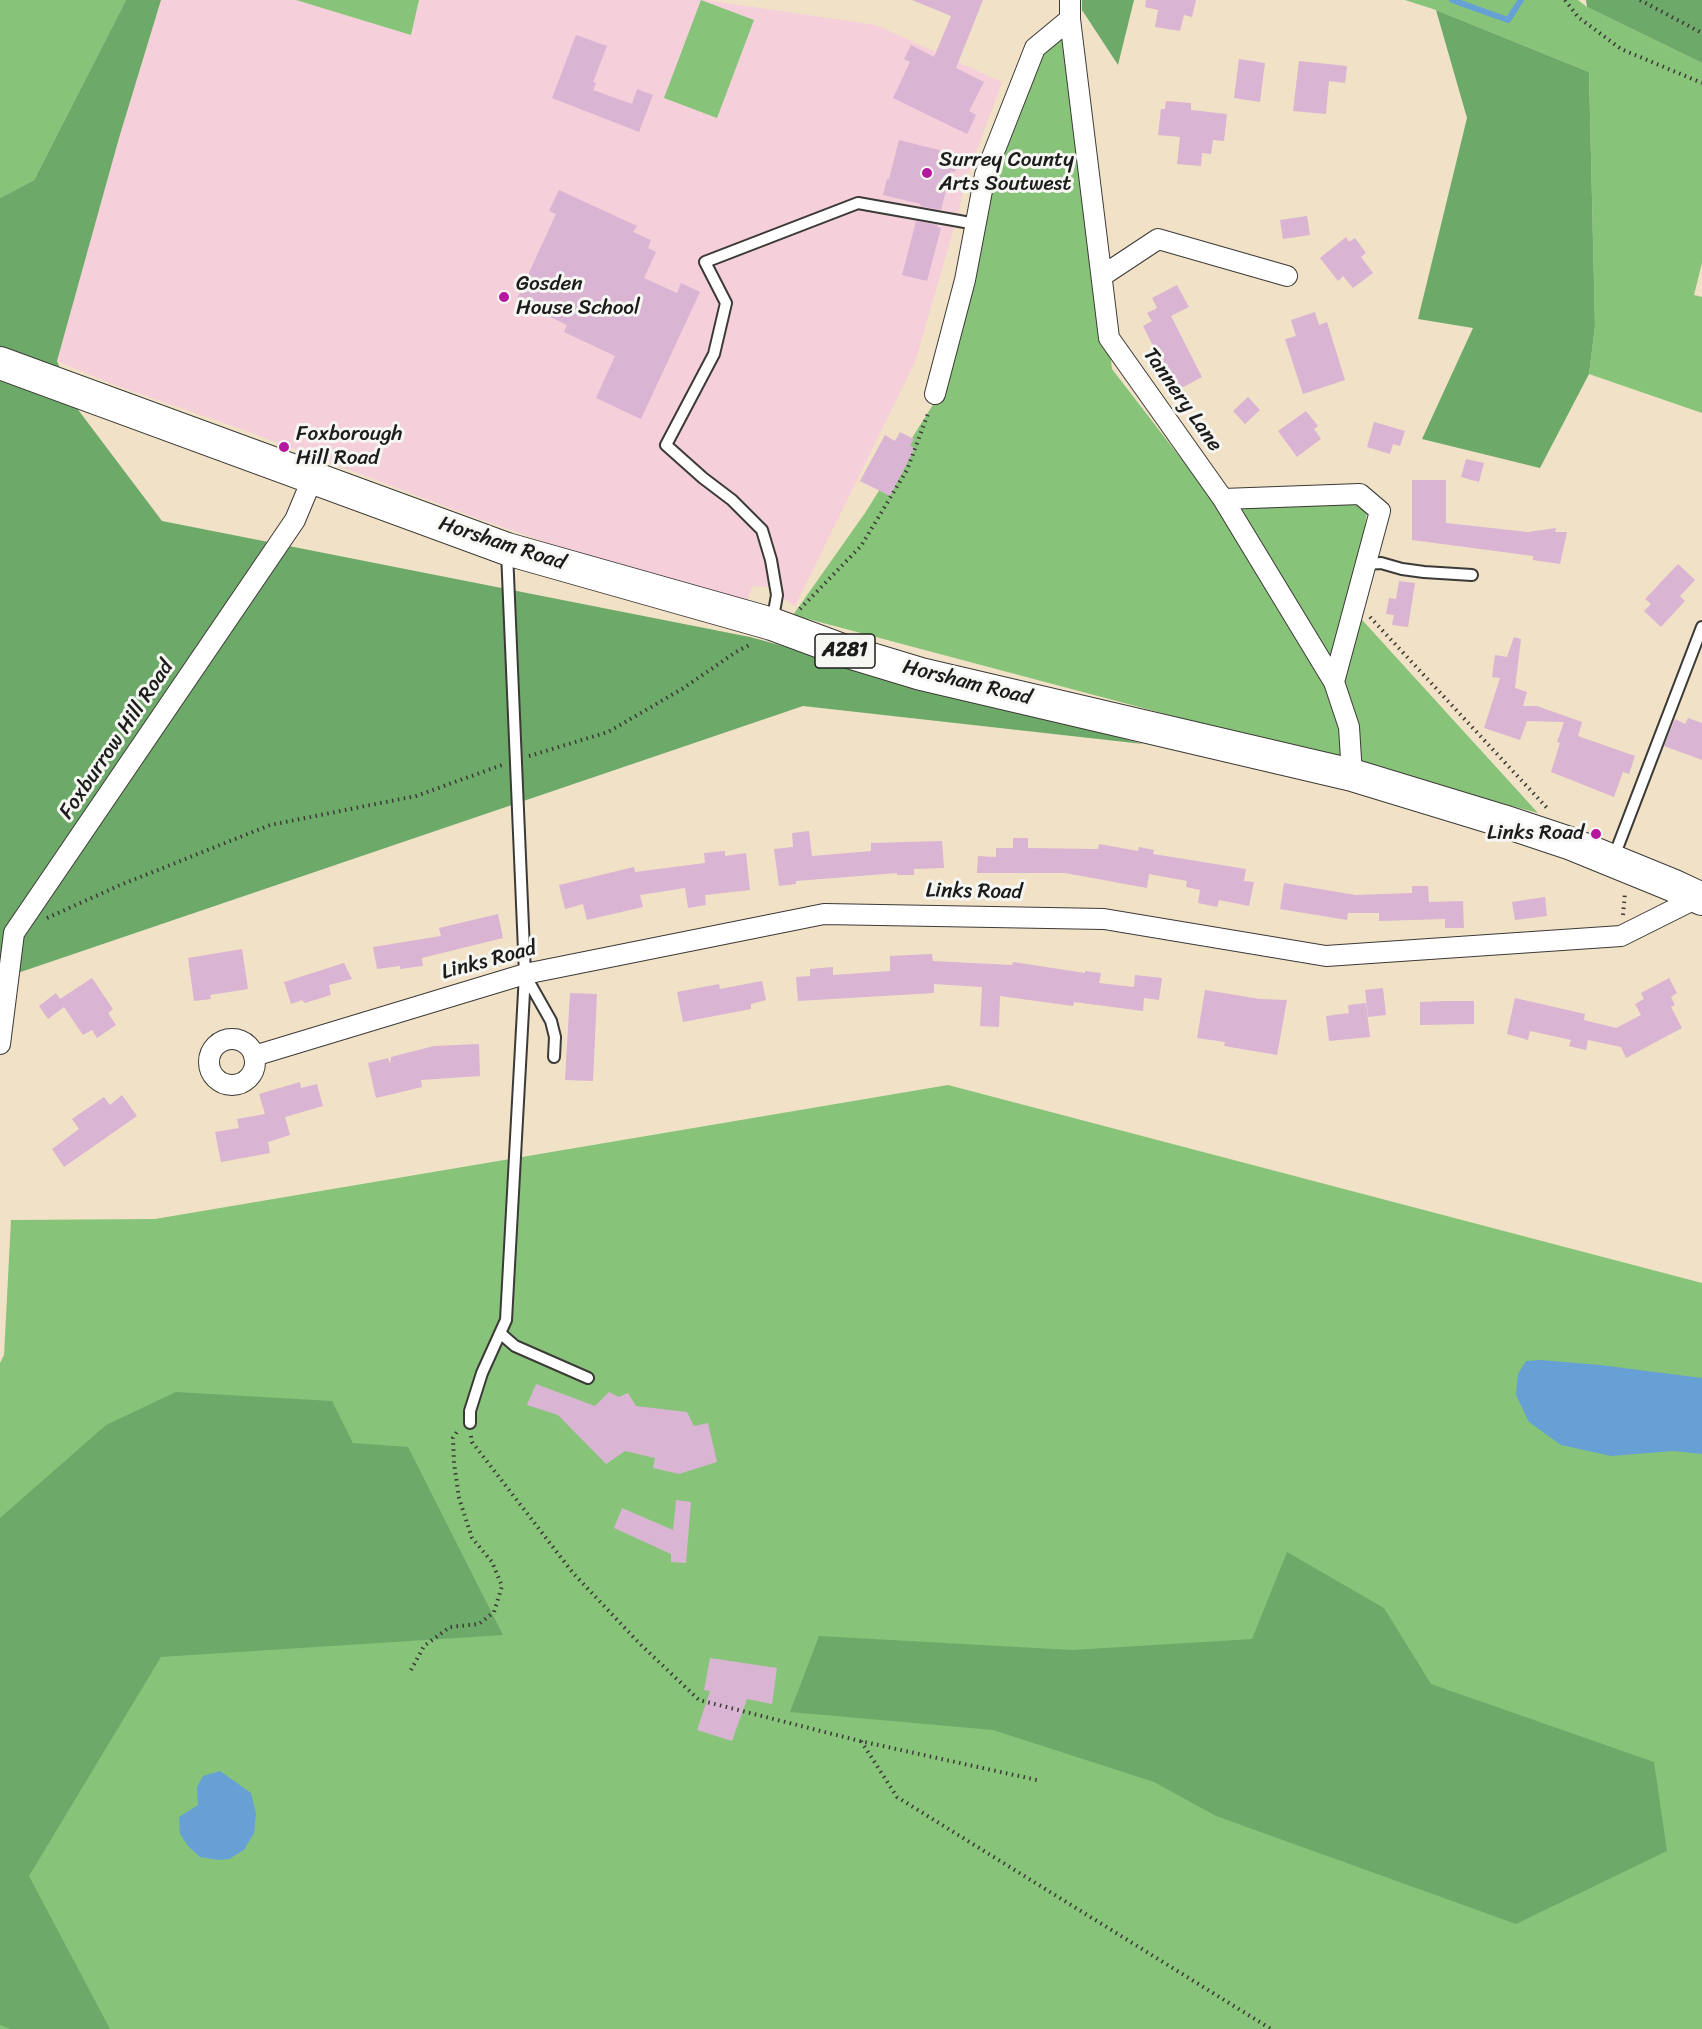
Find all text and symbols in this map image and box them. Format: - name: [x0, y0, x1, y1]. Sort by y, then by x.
- place label: Surrey County Arts Soutwest: [939, 148, 1074, 198]
- marker: Surrey County Arts Soutwest: [920, 166, 934, 180]
- place label: Gosden House School: [516, 272, 640, 322]
- marker: Gosden House School: [497, 290, 511, 304]
- street label: Tannery Lane: [1137, 343, 1227, 457]
- place label: Foxborough Hill Road: [296, 422, 403, 472]
- marker: Foxborough Hill Road: [277, 440, 291, 454]
- street label: Horsham Road: [435, 512, 569, 576]
- road number: A281: [815, 634, 875, 668]
- street label: Horsham Road: [900, 655, 1034, 711]
- street label: Foxburrow Hill Road: [55, 656, 179, 824]
- place label: Links Road: [1487, 821, 1584, 847]
- marker: Links Road: [1589, 827, 1603, 841]
- street label: Links Road: [925, 879, 1023, 905]
- street label: Links Road: [439, 936, 539, 986]

